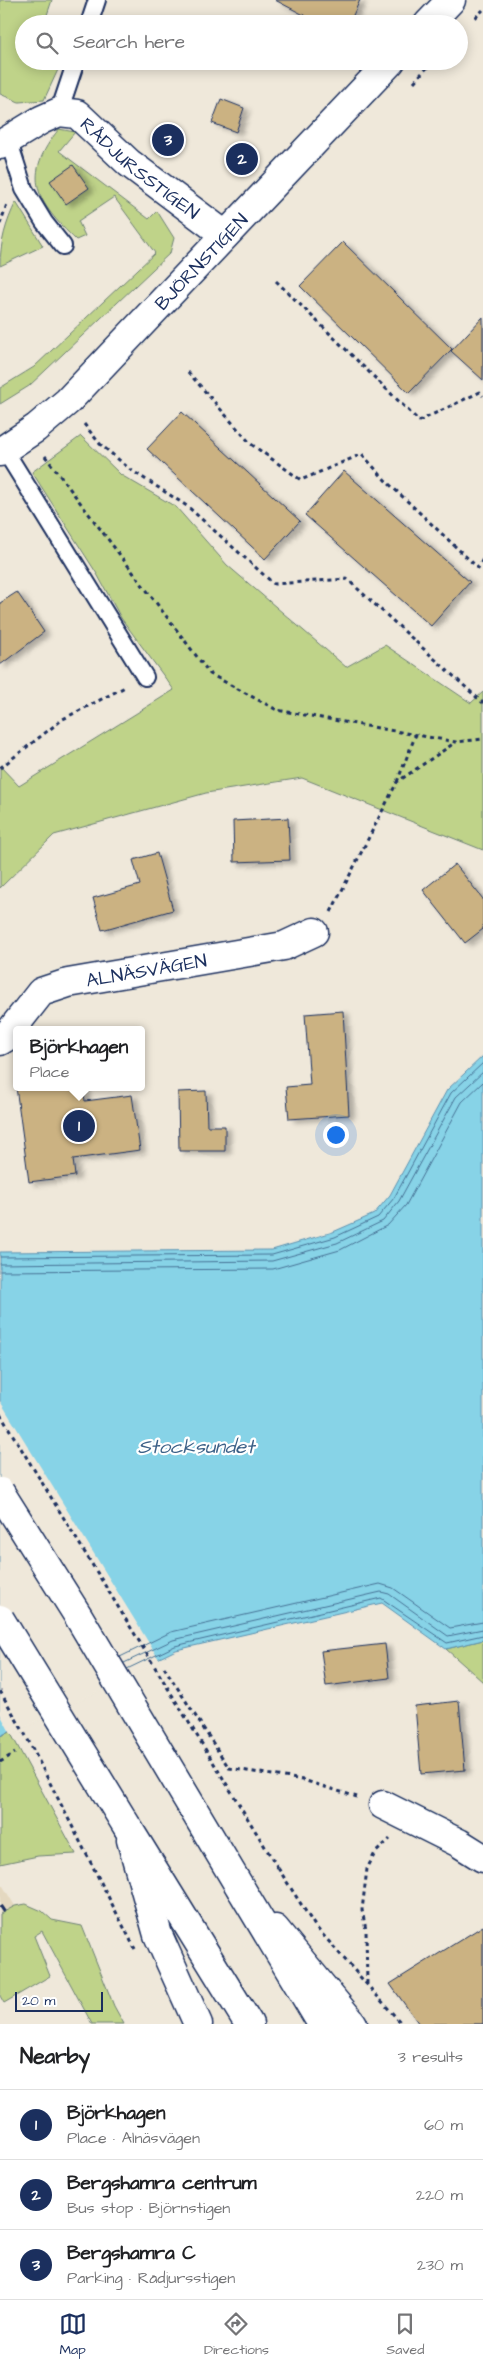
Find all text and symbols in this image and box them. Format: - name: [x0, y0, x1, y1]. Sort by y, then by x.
- search box: [15, 15, 468, 70]
- icon: search: [33, 29, 61, 57]
- text: Search here: [73, 29, 185, 56]
- street label: RÅDJURSSTIGEN: [73, 112, 205, 226]
- pin: 3: [152, 121, 184, 159]
- pin: 2: [226, 140, 258, 178]
- street label: BJÖRNSTIGEN: [149, 208, 255, 317]
- street label: ALNÄSVÄGEN: [84, 947, 209, 995]
- popup: [13, 1026, 145, 1091]
- text: Björkhagen: [30, 1034, 128, 1061]
- text: Place: [30, 1061, 69, 1083]
- pin: 1: [63, 1107, 95, 1145]
- your location: [323, 1122, 349, 1148]
- water label: Stocksundet: [138, 1433, 256, 1461]
- scale bar: [15, 1989, 102, 2012]
- text: 20 m: [22, 1991, 55, 2011]
- text: Nearby: [20, 2042, 90, 2071]
- text: 3 results: [398, 2046, 463, 2068]
- text: Björkhagen: [67, 2100, 165, 2127]
- text: 1: [35, 2114, 37, 2136]
- text: 60 m: [424, 2114, 463, 2136]
- text: Place · Alnäsvägen: [67, 2127, 200, 2149]
- text: Bergshamra centrum: [67, 2170, 257, 2197]
- text: 2: [31, 2184, 41, 2206]
- text: 220 m: [416, 2184, 463, 2206]
- text: Bus stop · Björnstigen: [67, 2197, 230, 2219]
- text: Bergshamra C: [67, 2240, 196, 2267]
- text: 3: [32, 2254, 40, 2276]
- text: 230 m: [417, 2254, 463, 2276]
- text: Parking · Rådjursstigen: [67, 2267, 235, 2289]
- tab: Map: [59, 2310, 87, 2360]
- tab: Directions: [204, 2310, 269, 2360]
- tab: Saved: [386, 2310, 424, 2360]

